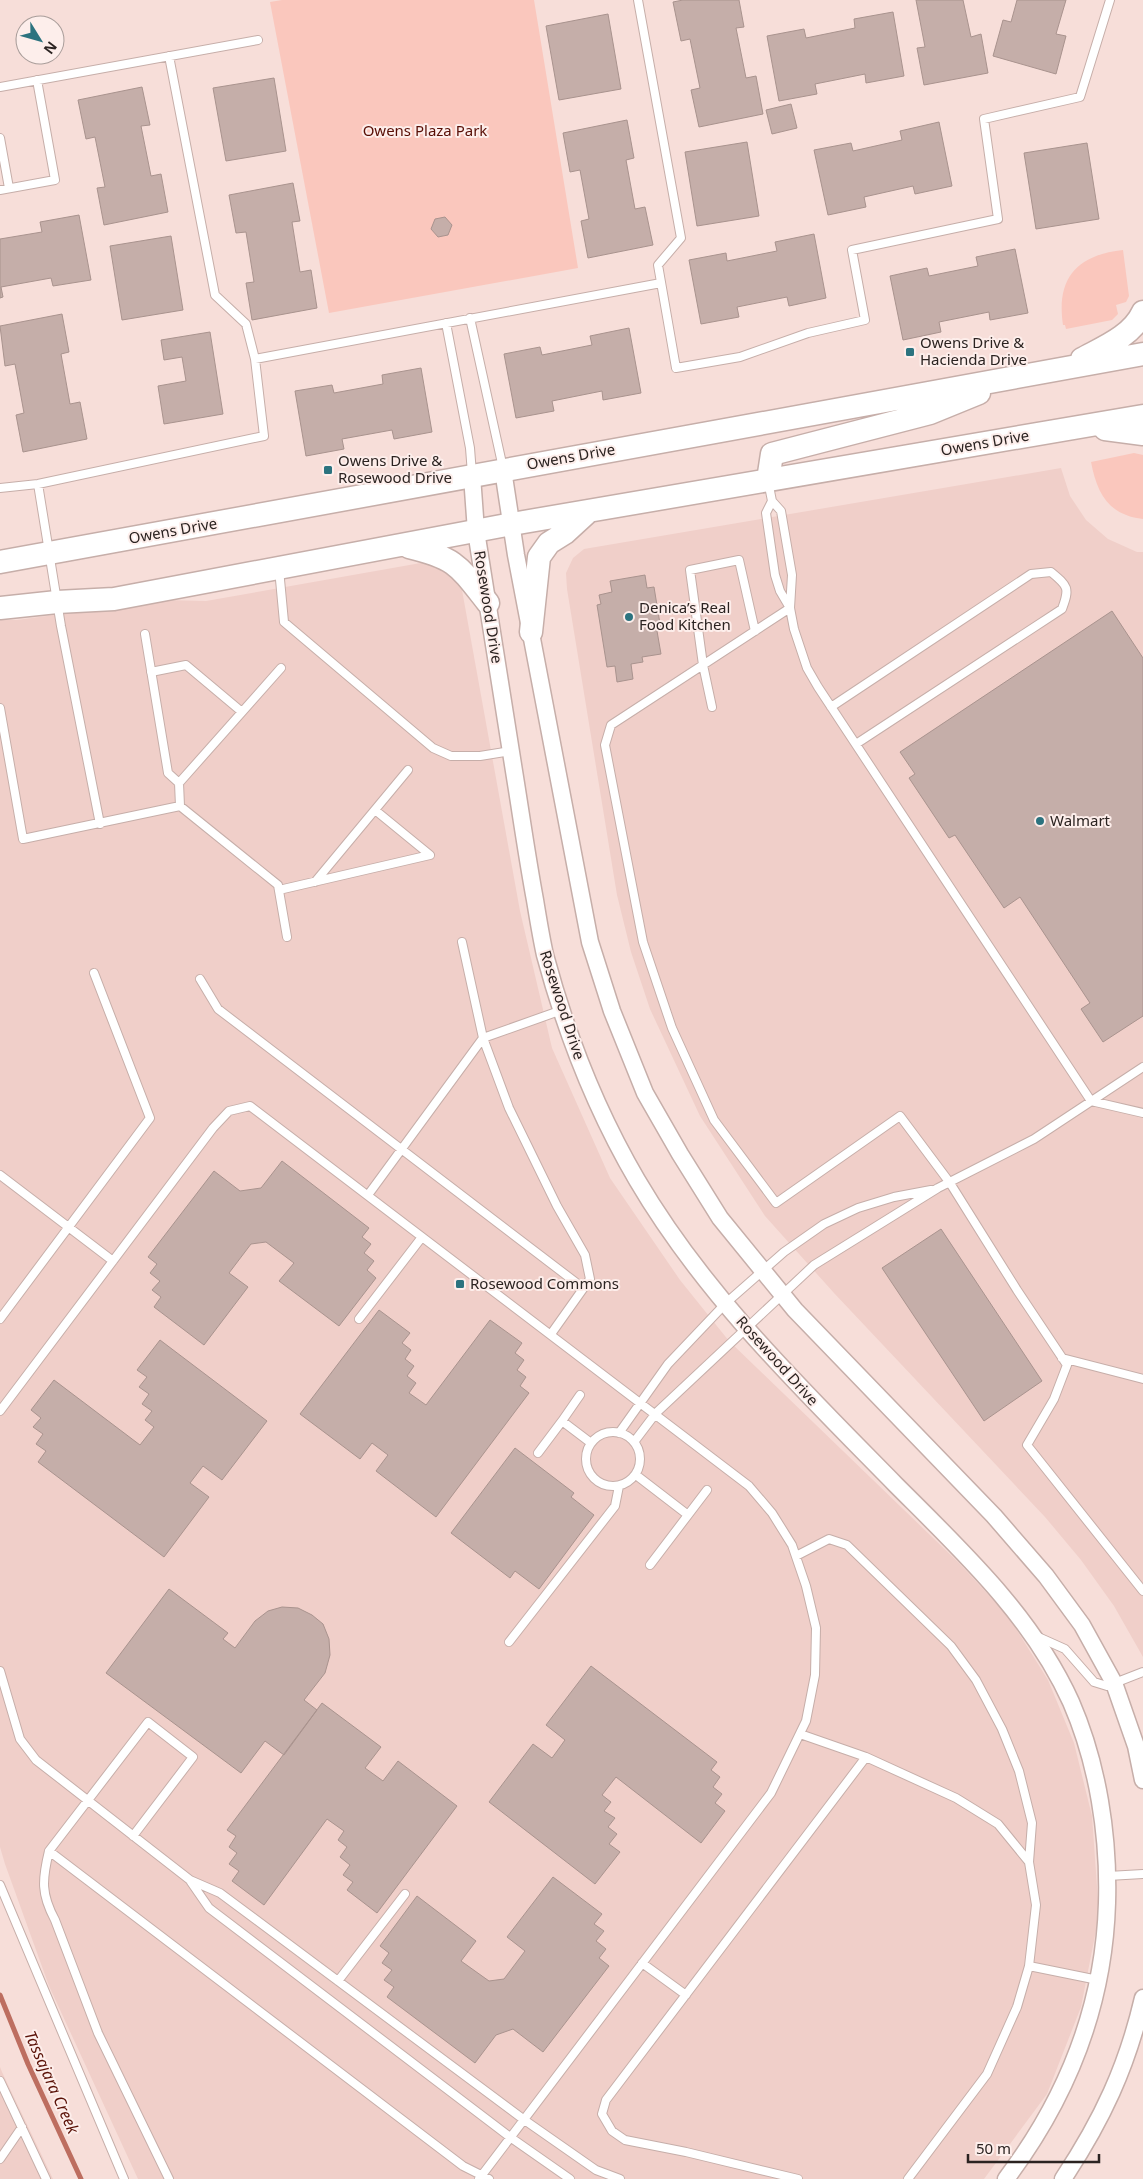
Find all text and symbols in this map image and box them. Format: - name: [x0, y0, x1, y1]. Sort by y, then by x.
- north arrow: [15, 15, 65, 65]
- text: N: [40, 38, 62, 58]
- park label: Owens Plaza Park: [363, 120, 487, 140]
- place label: Owens Drive & Hacienda Drive: [920, 332, 1027, 369]
- marker: Owens Drive & Hacienda Drive: [904, 346, 916, 358]
- street label: Owens Drive: [939, 424, 1031, 460]
- street label: Owens Drive: [525, 438, 617, 474]
- place label: Owens Drive & Rosewood Drive: [338, 450, 452, 487]
- marker: Owens Drive & Rosewood Drive: [322, 464, 334, 476]
- street label: Owens Drive: [127, 512, 219, 548]
- street label: Rosewood Drive: [470, 549, 508, 665]
- place label: Denica’s Real Food Kitchen: [639, 597, 731, 634]
- marker: Denica’s Real Food Kitchen: [623, 611, 635, 623]
- place label: Walmart: [1050, 810, 1111, 830]
- marker: Walmart: [1034, 815, 1046, 827]
- street label: Rosewood Drive: [536, 947, 590, 1062]
- place label: Rosewood Commons: [470, 1273, 619, 1293]
- marker: Rosewood Commons: [454, 1278, 466, 1290]
- street label: Rosewood Drive: [732, 1311, 823, 1409]
- water label: Tassajara Creek: [19, 2027, 85, 2138]
- scale bar: [968, 2132, 1099, 2164]
- text: 50 m: [976, 2138, 1011, 2158]

